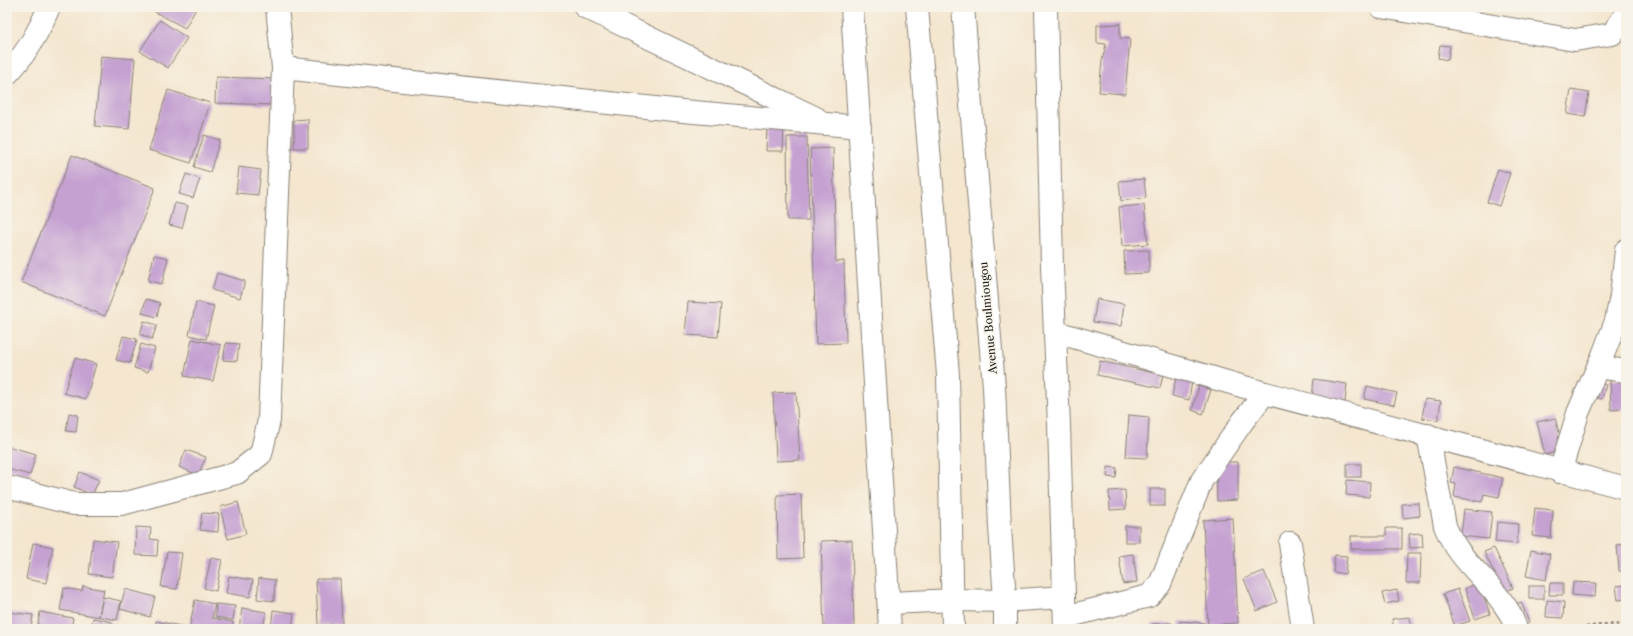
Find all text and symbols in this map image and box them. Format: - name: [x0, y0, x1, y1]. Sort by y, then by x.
- street label: Avenue Boulmiougou: [976, 261, 1000, 376]

